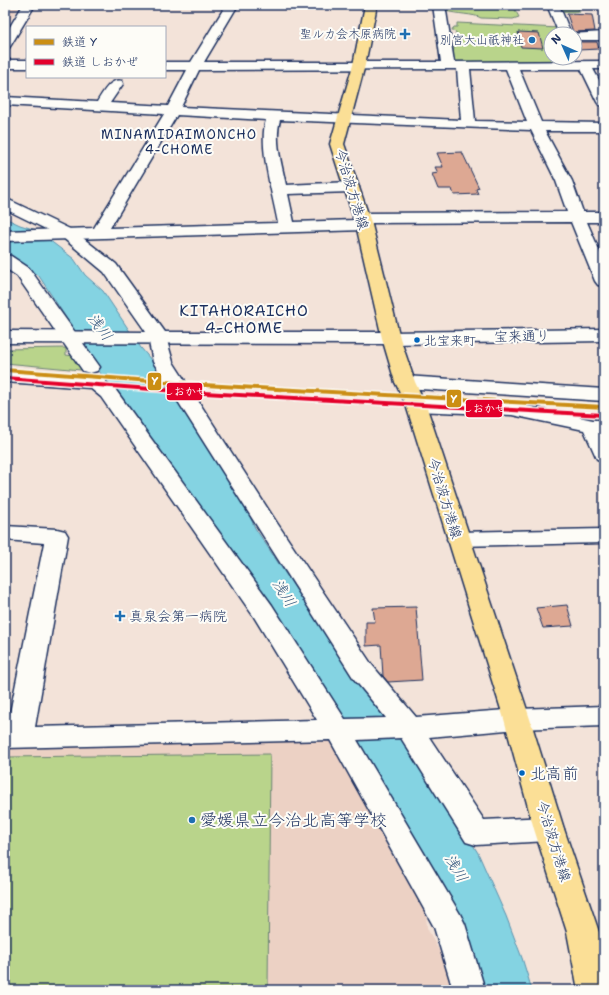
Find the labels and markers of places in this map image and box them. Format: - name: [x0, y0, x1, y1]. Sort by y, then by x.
- place label: 聖ルカ会木原病院: [300, 26, 396, 42]
- marker: 聖ルカ会木原病院: [399, 28, 411, 40]
- place label: 別宮大山祇神社: [440, 32, 524, 48]
- marker: 別宮大山祇神社: [527, 35, 537, 45]
- place label: 北宝来町: [424, 332, 476, 349]
- marker: 北宝来町: [412, 335, 422, 345]
- place label: 真泉会第一病院: [129, 607, 227, 625]
- marker: 真泉会第一病院: [114, 610, 126, 622]
- place label: 北高前: [530, 763, 578, 784]
- marker: 北高前: [517, 768, 527, 778]
- place label: 愛媛県立今治北高等学校: [200, 809, 387, 831]
- marker: 愛媛県立今治北高等学校: [187, 815, 197, 825]

